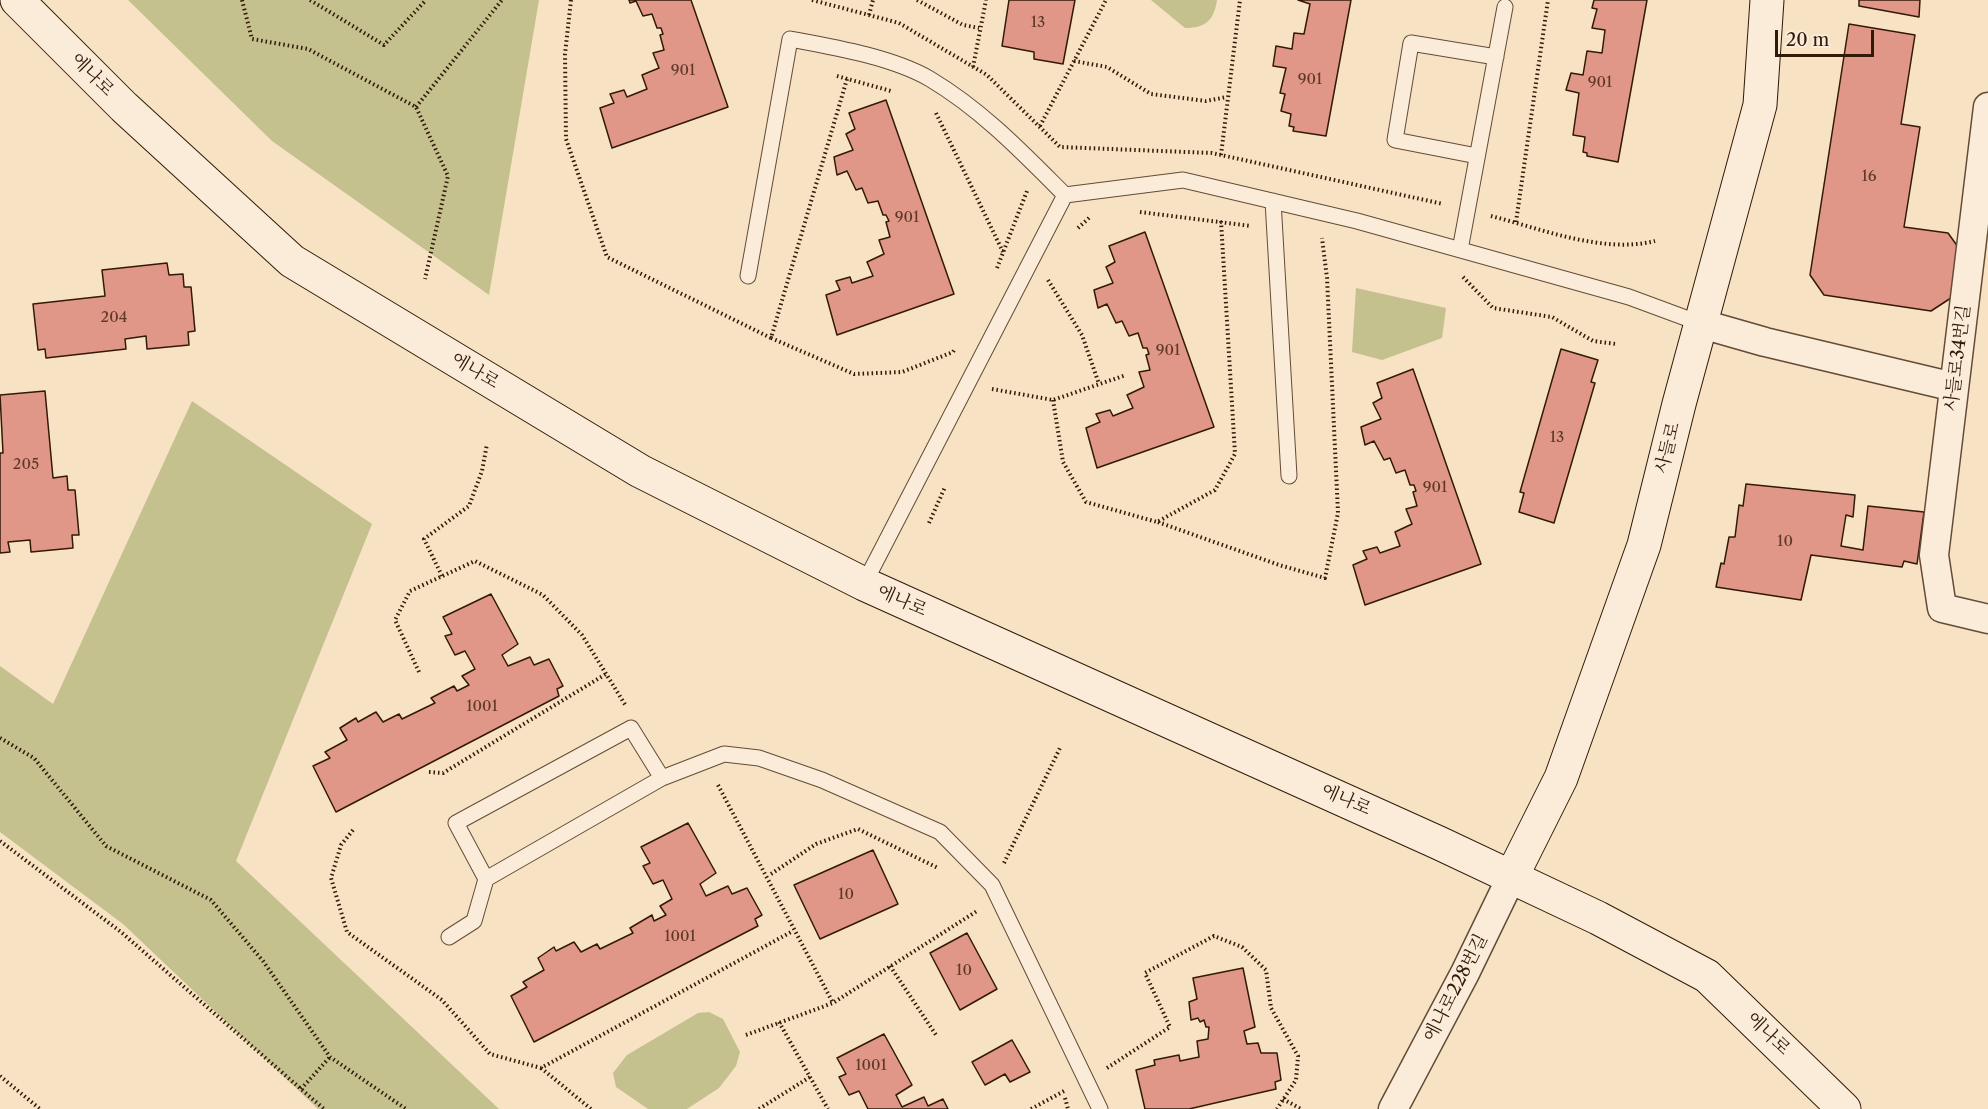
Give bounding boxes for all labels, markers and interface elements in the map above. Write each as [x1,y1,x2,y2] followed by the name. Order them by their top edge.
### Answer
[1031,14,1045,32] house number: 13
[1778,18,1877,56] scale bar
[1786,29,1829,51] text: 20 m
[66,49,118,101] street label: 에나로
[671,62,695,80] house number: 901
[1298,71,1322,89] house number: 901
[1588,74,1612,92] house number: 901
[1861,168,1877,186] house number: 16
[895,209,919,227] house number: 901
[1941,303,1975,413] street label: 사들로34번길
[101,309,127,327] house number: 204
[1156,342,1180,360] house number: 901
[447,348,503,394] street label: 에나로
[1651,420,1685,476] street label: 사들로
[1550,429,1564,447] house number: 13
[13,456,39,474] house number: 205
[1423,479,1447,497] house number: 901
[1777,533,1793,551] house number: 10
[874,581,930,621] street label: 에나로
[466,698,498,716] house number: 1001
[1318,780,1374,820] street label: 에나로
[838,886,854,904] house number: 10
[664,928,696,946] house number: 1001
[1420,930,1492,1046] street label: 에나로228번길
[956,962,972,980] house number: 10
[1742,1008,1794,1060] street label: 에나로
[855,1057,887,1075] house number: 1001

